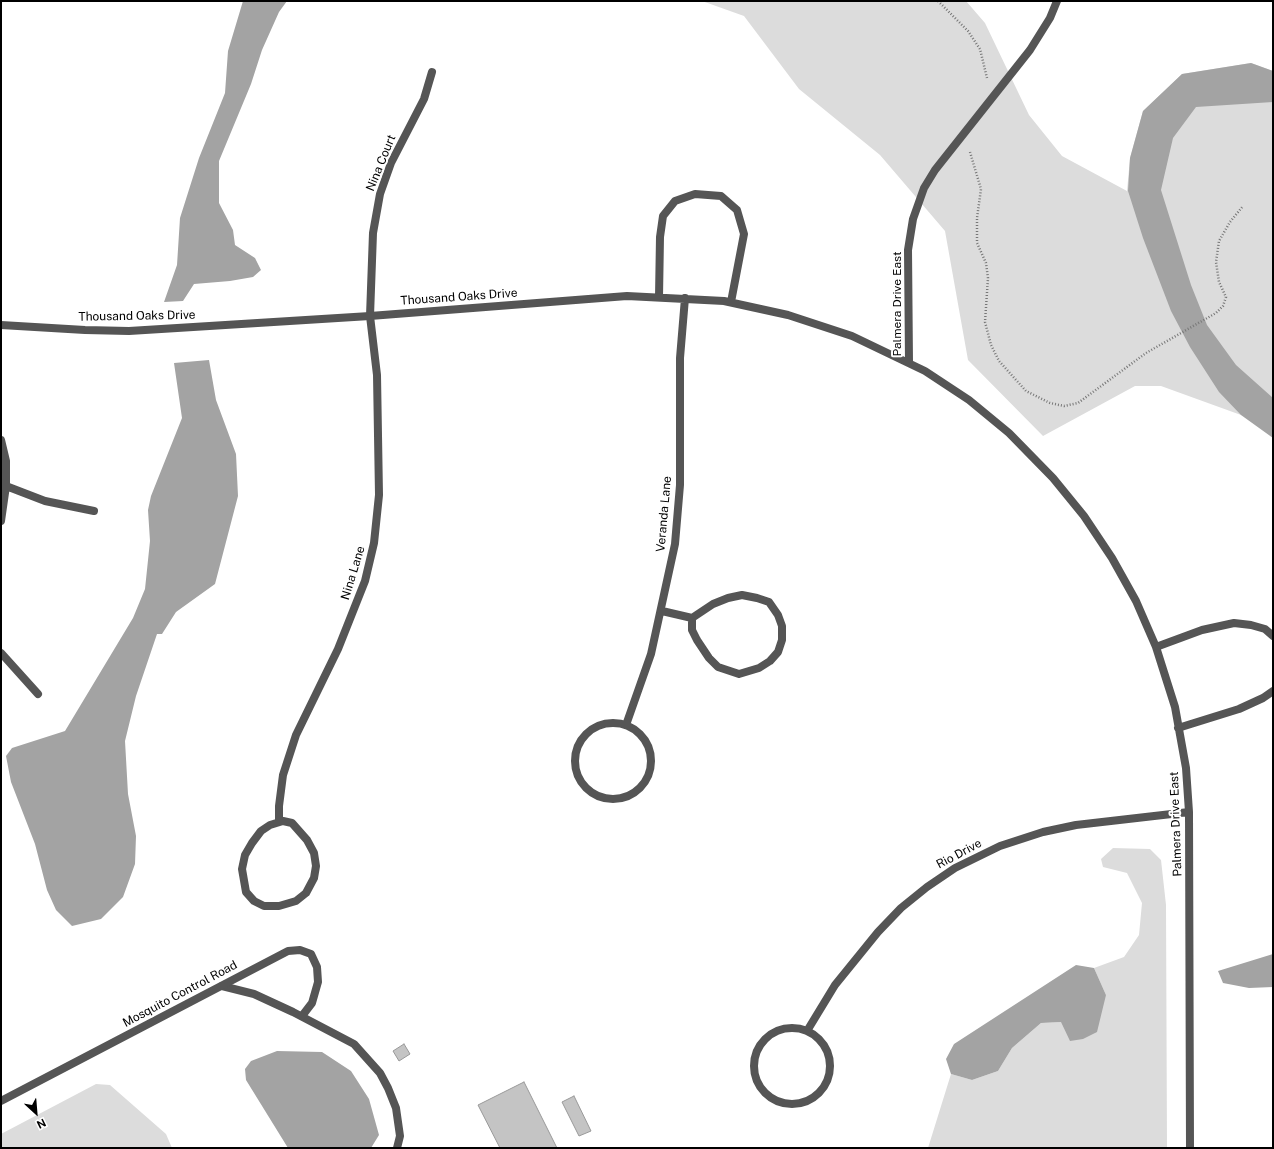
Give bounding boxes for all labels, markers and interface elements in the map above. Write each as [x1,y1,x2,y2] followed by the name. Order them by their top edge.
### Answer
[363,133,399,193] street label: Nina Court
[890,251,904,357] street label: Palmera Drive East
[400,286,518,308] street label: Thousand Oaks Drive
[78,308,196,324] street label: Thousand Oaks Drive
[654,475,674,553] street label: Veranda Lane
[338,544,368,602] street label: Nina Lane
[1167,771,1185,877] street label: Palmera Drive East
[934,836,984,872] street label: Rio Drive
[120,958,240,1030] street label: Mosquito Control Road
[16,1093,56,1133] north arrow
[35,1117,48,1131] text: N

